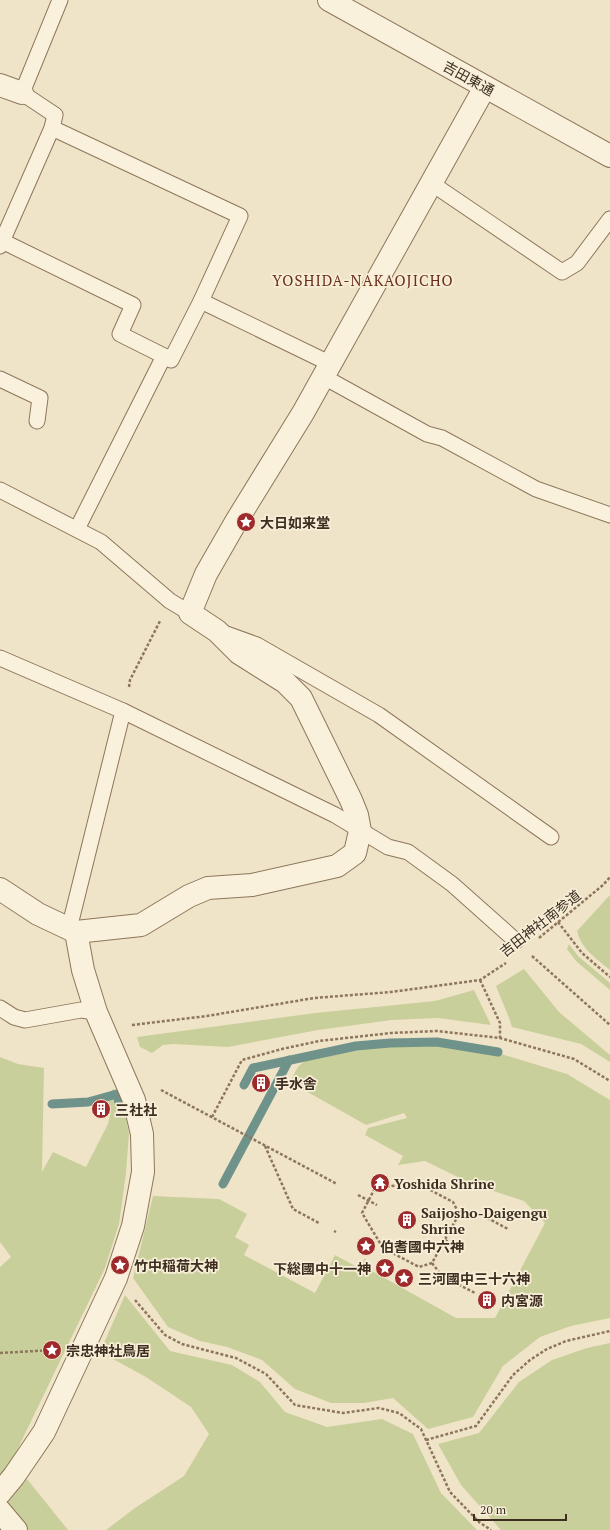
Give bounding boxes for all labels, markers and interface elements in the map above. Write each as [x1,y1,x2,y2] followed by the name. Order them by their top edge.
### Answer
[440,56,498,100] street label: 吉田東通
[272,270,454,290] district label: YOSHIDA-NAKAOJICHO
[235,511,257,533] place icon: 大日如来堂
[260,513,330,532] place label: 大日如来堂
[496,885,584,961] street label: 吉田神社南参道
[250,1072,272,1094] building icon: 手水舎
[275,1074,317,1093] place label: 手水舎
[90,1098,112,1120] building icon: 三社社
[115,1100,157,1119] place label: 三社社
[369,1172,391,1194] temple icon: Yoshida Shrine
[394,1174,495,1193] place label: Yoshida Shrine
[421,1203,548,1238] place label: Saijosho-Daigengu Shrine
[396,1209,418,1231] building icon: Saijosho-Daigengu Shrine
[355,1235,377,1257] place icon: 伯耆國中六神
[380,1237,464,1256] place label: 伯耆國中六神
[109,1254,131,1276] place icon: 竹中稲荷大神
[134,1256,218,1275] place label: 竹中稲荷大神
[374,1257,396,1279] place icon: 下総國中十一神
[273,1259,371,1278] place label: 下総國中十一神
[393,1267,415,1289] place icon: 三河國中三十六神
[418,1269,530,1288] place label: 三河國中三十六神
[476,1289,498,1311] building icon: 内宮源
[501,1291,543,1310] place label: 内宮源
[41,1339,63,1361] place icon: 宗忠神社鳥居
[66,1341,150,1360] place label: 宗忠神社鳥居
[474,1496,566,1522] scale bar
[480,1502,507,1517] text: 20 m

